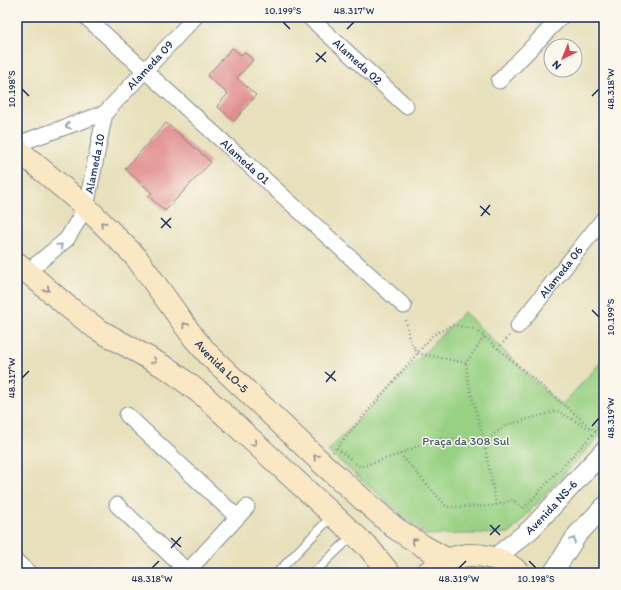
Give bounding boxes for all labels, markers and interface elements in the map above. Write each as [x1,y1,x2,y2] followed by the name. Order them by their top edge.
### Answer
[265,4,302,17] text: 10.199°S
[334,4,375,17] text: 48.317°W
[330,36,386,88] street label: Alameda 02
[124,38,176,92] street label: Alameda 09
[543,38,583,78] north arrow
[549,58,564,72] text: N
[604,68,617,110] text: 48.318°W
[5,70,18,108] text: 10.198°S
[64,121,71,129] one-way arrow
[82,132,108,195] street label: Alameda 10
[218,136,273,188] street label: Alameda 01
[100,221,108,229] one-way arrow
[55,243,62,250] one-way arrow
[536,243,586,301] street label: Alameda 06
[42,284,49,291] one-way arrow
[604,298,617,335] text: 10.199°S
[183,322,190,329] one-way arrow
[192,337,251,396] street label: Avenida LO-5
[150,356,157,363] one-way arrow
[5,357,18,398] text: 48.317°W
[604,397,617,438] text: 48.319°W
[422,434,510,448] park label: Praça da 308 Sul
[250,438,257,445] one-way arrow
[313,454,320,461] one-way arrow
[523,477,580,538] street label: Avenida NS-6
[569,537,576,544] one-way arrow
[411,538,418,546] one-way arrow
[131,572,173,585] text: 48.318°W
[439,572,480,585] text: 48.319°W
[517,572,555,585] text: 10.198°S

